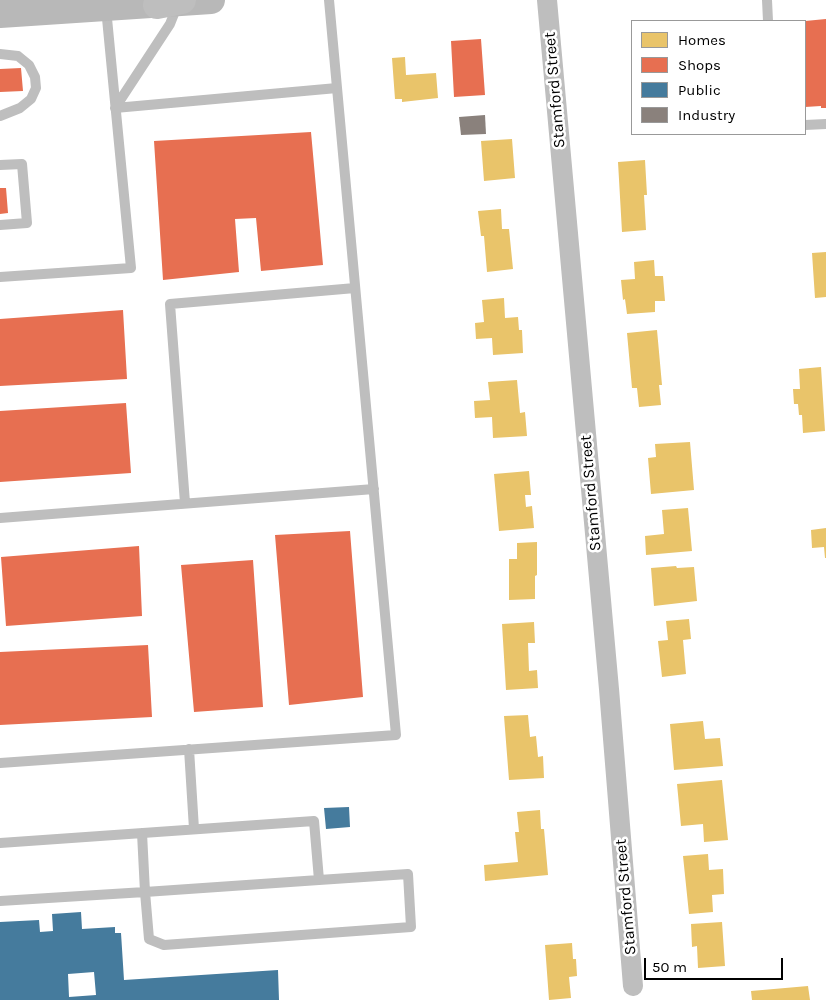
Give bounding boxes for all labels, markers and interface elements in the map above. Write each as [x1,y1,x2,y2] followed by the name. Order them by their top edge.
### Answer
[631,20,806,135] legend
[540,31,570,149] street label: Stamford Street
[678,31,726,49] text: Homes
[678,56,721,74] text: Shops
[678,81,721,99] text: Public
[678,106,735,124] text: Industry
[576,434,606,552] street label: Stamford Street
[611,838,641,956] street label: Stamford Street
[646,948,785,980] scale bar
[652,958,687,976] text: 50 m

